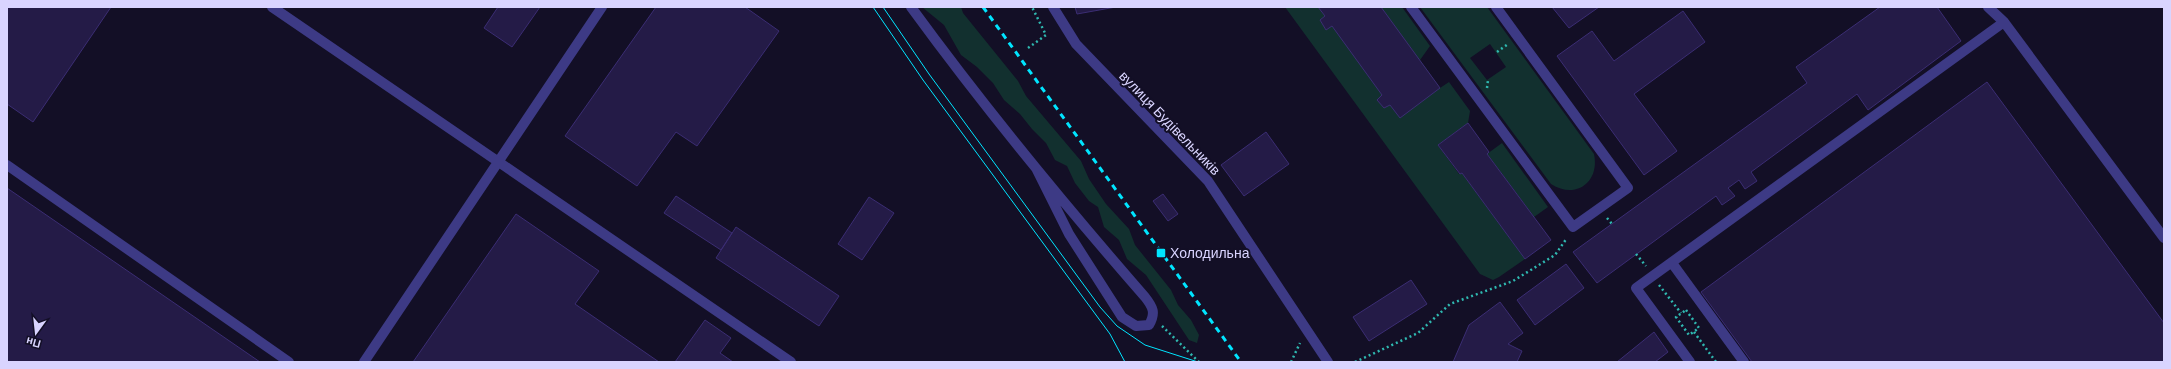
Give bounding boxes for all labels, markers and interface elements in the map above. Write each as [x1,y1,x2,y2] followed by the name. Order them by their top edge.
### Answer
[1116,68,1224,178] street label: вулиця Будівельників
[1170,245,1250,261] place label: Холодильна
[1155,247,1167,259] marker: Холодильна
[16,313,56,353] north arrow
[25,335,42,350] text: Пн

